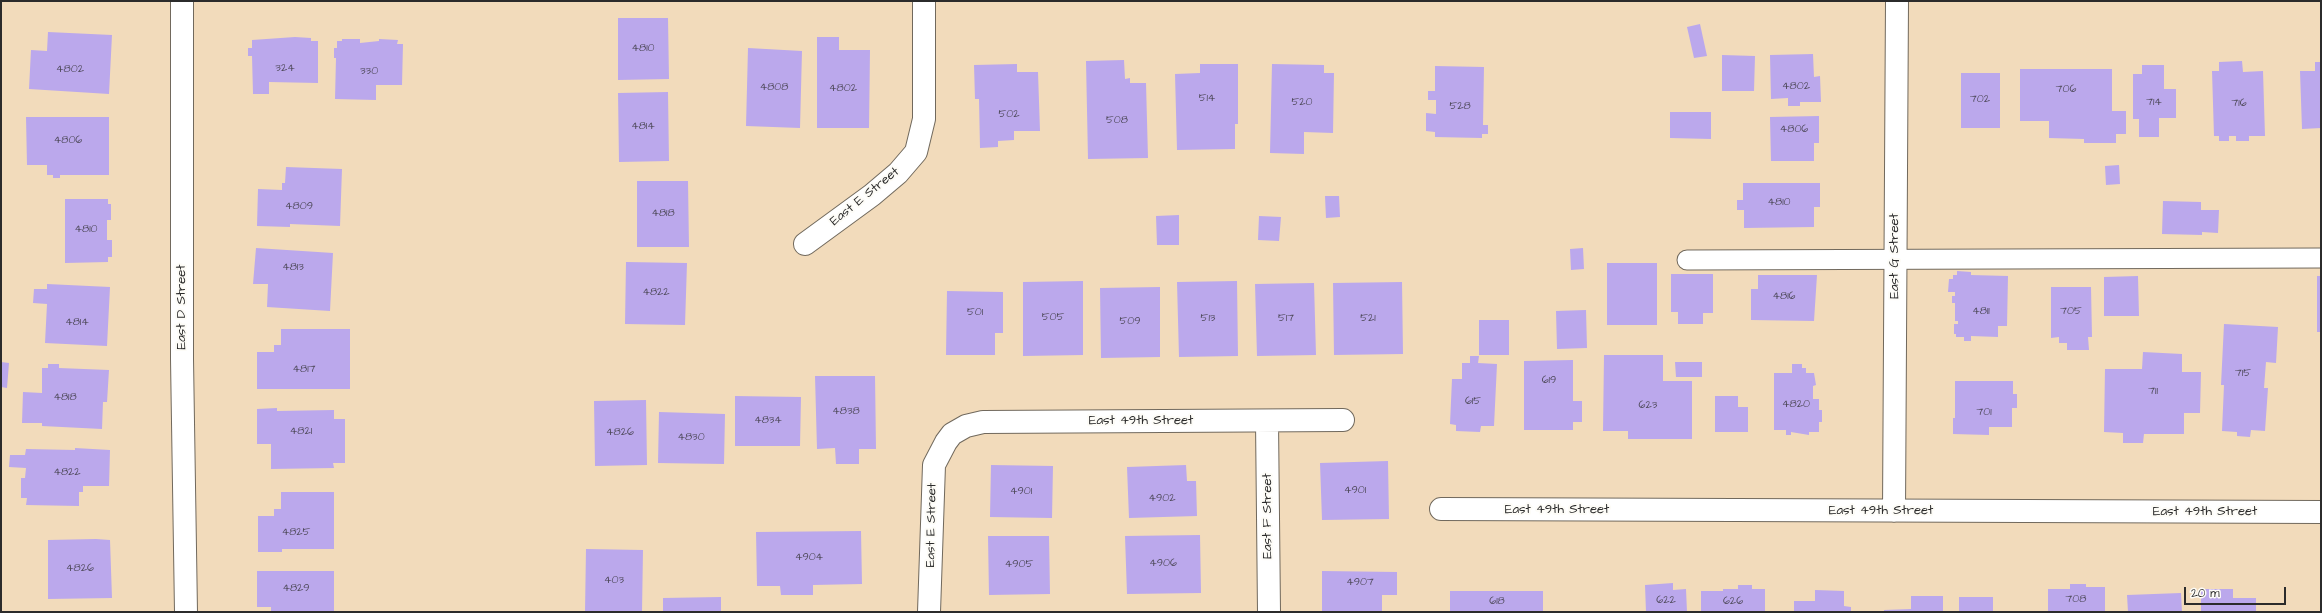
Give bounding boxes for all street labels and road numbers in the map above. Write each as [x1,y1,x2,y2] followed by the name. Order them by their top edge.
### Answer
[827,164,903,230] street label: East E Street
[1887,213,1903,299] street label: East G Street
[174,264,190,350] street label: East D Street
[1089,413,1193,429] street label: East 49th Street
[1260,473,1276,559] street label: East F Street
[923,483,941,567] street label: East E Street
[1505,502,1609,518] street label: East 49th Street
[1829,503,1933,519] street label: East 49th Street
[2153,504,2257,520] street label: East 49th Street

